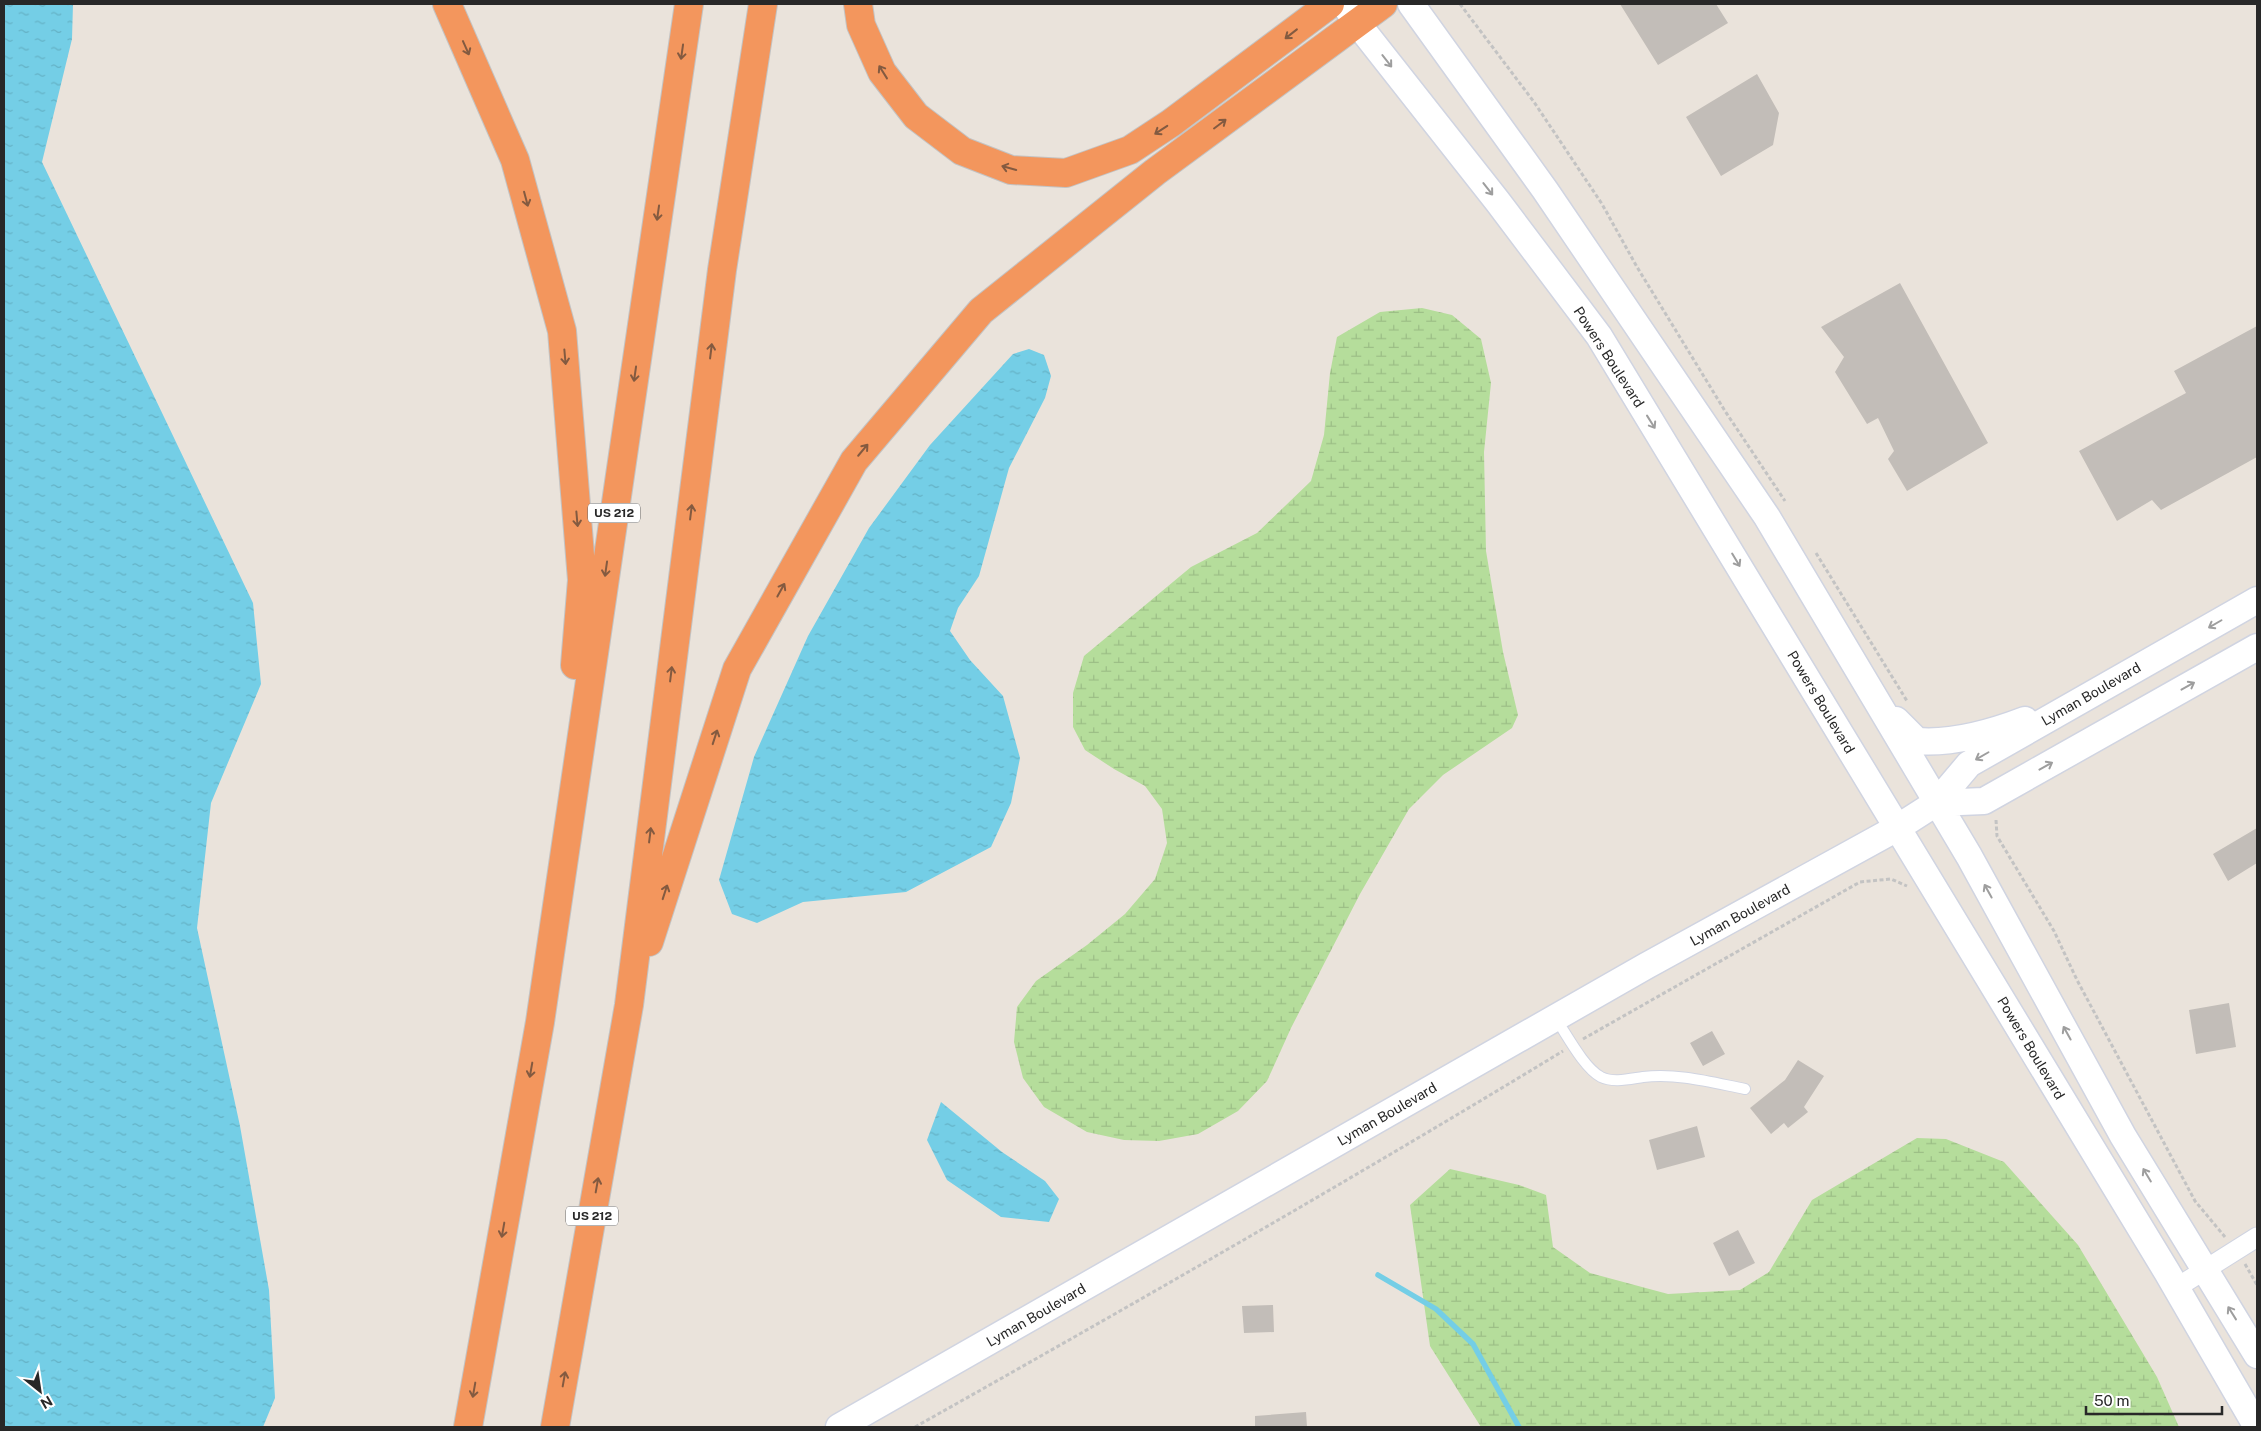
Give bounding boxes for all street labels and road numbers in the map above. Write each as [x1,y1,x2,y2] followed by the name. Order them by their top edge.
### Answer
[1570,304,1648,410] street label: Powers Boulevard
[588,503,640,522] road number: US 212
[1784,648,1858,756] street label: Powers Boulevard
[2039,659,2143,729] street label: Lyman Boulevard
[1687,881,1793,949] street label: Lyman Boulevard
[1994,994,2068,1102] street label: Powers Boulevard
[1335,1079,1439,1149] street label: Lyman Boulevard
[566,1206,618,1226] road number: US 212
[984,1280,1088,1350] street label: Lyman Boulevard

